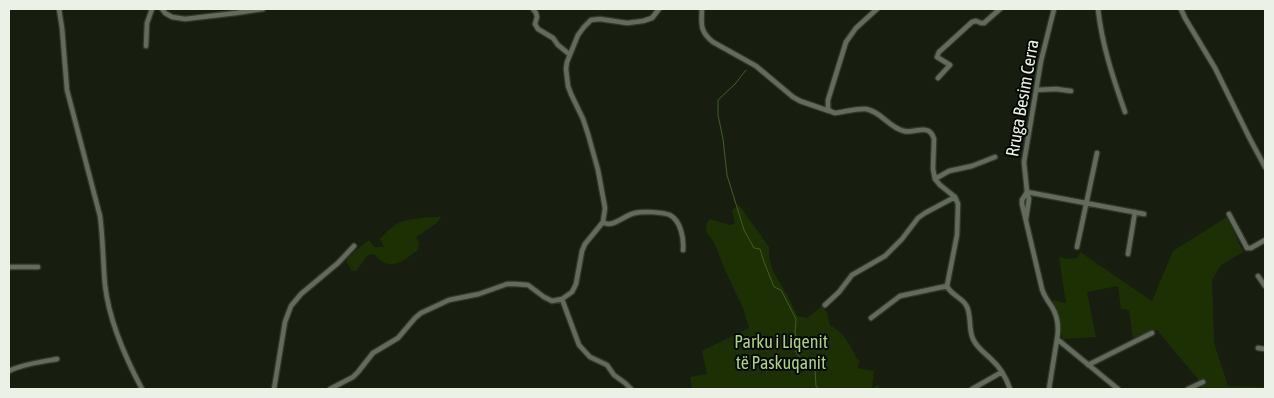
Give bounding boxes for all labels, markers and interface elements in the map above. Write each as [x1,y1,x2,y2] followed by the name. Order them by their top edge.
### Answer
[1001,38,1043,158] street label: Rruga Besim Cerra
[734,331,828,373] park label: Parku i Liqenit të Paskuqanit

